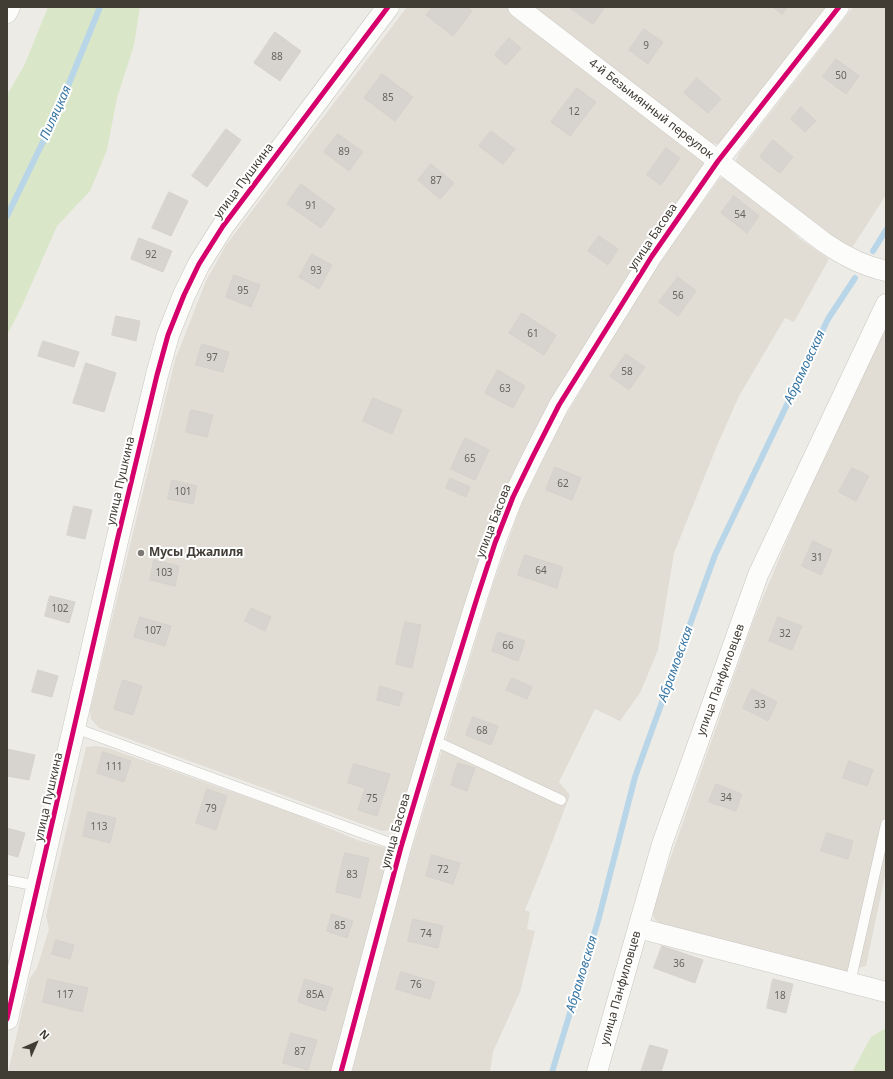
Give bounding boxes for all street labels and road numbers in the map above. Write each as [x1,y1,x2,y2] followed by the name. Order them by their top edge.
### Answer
[586,56,716,162] street label: 4-й Безымянный переулок
[211,140,277,222] street label: улица Пушкина
[625,201,681,273] street label: улица Басова
[104,435,138,527] street label: улица Пушкина
[473,482,515,560] street label: улица Басова
[694,622,748,738] street label: улица Панфиловцев
[32,751,66,843] street label: улица Пушкина
[378,792,414,870] street label: улица Басова
[598,929,644,1047] street label: улица Панфиловцев

